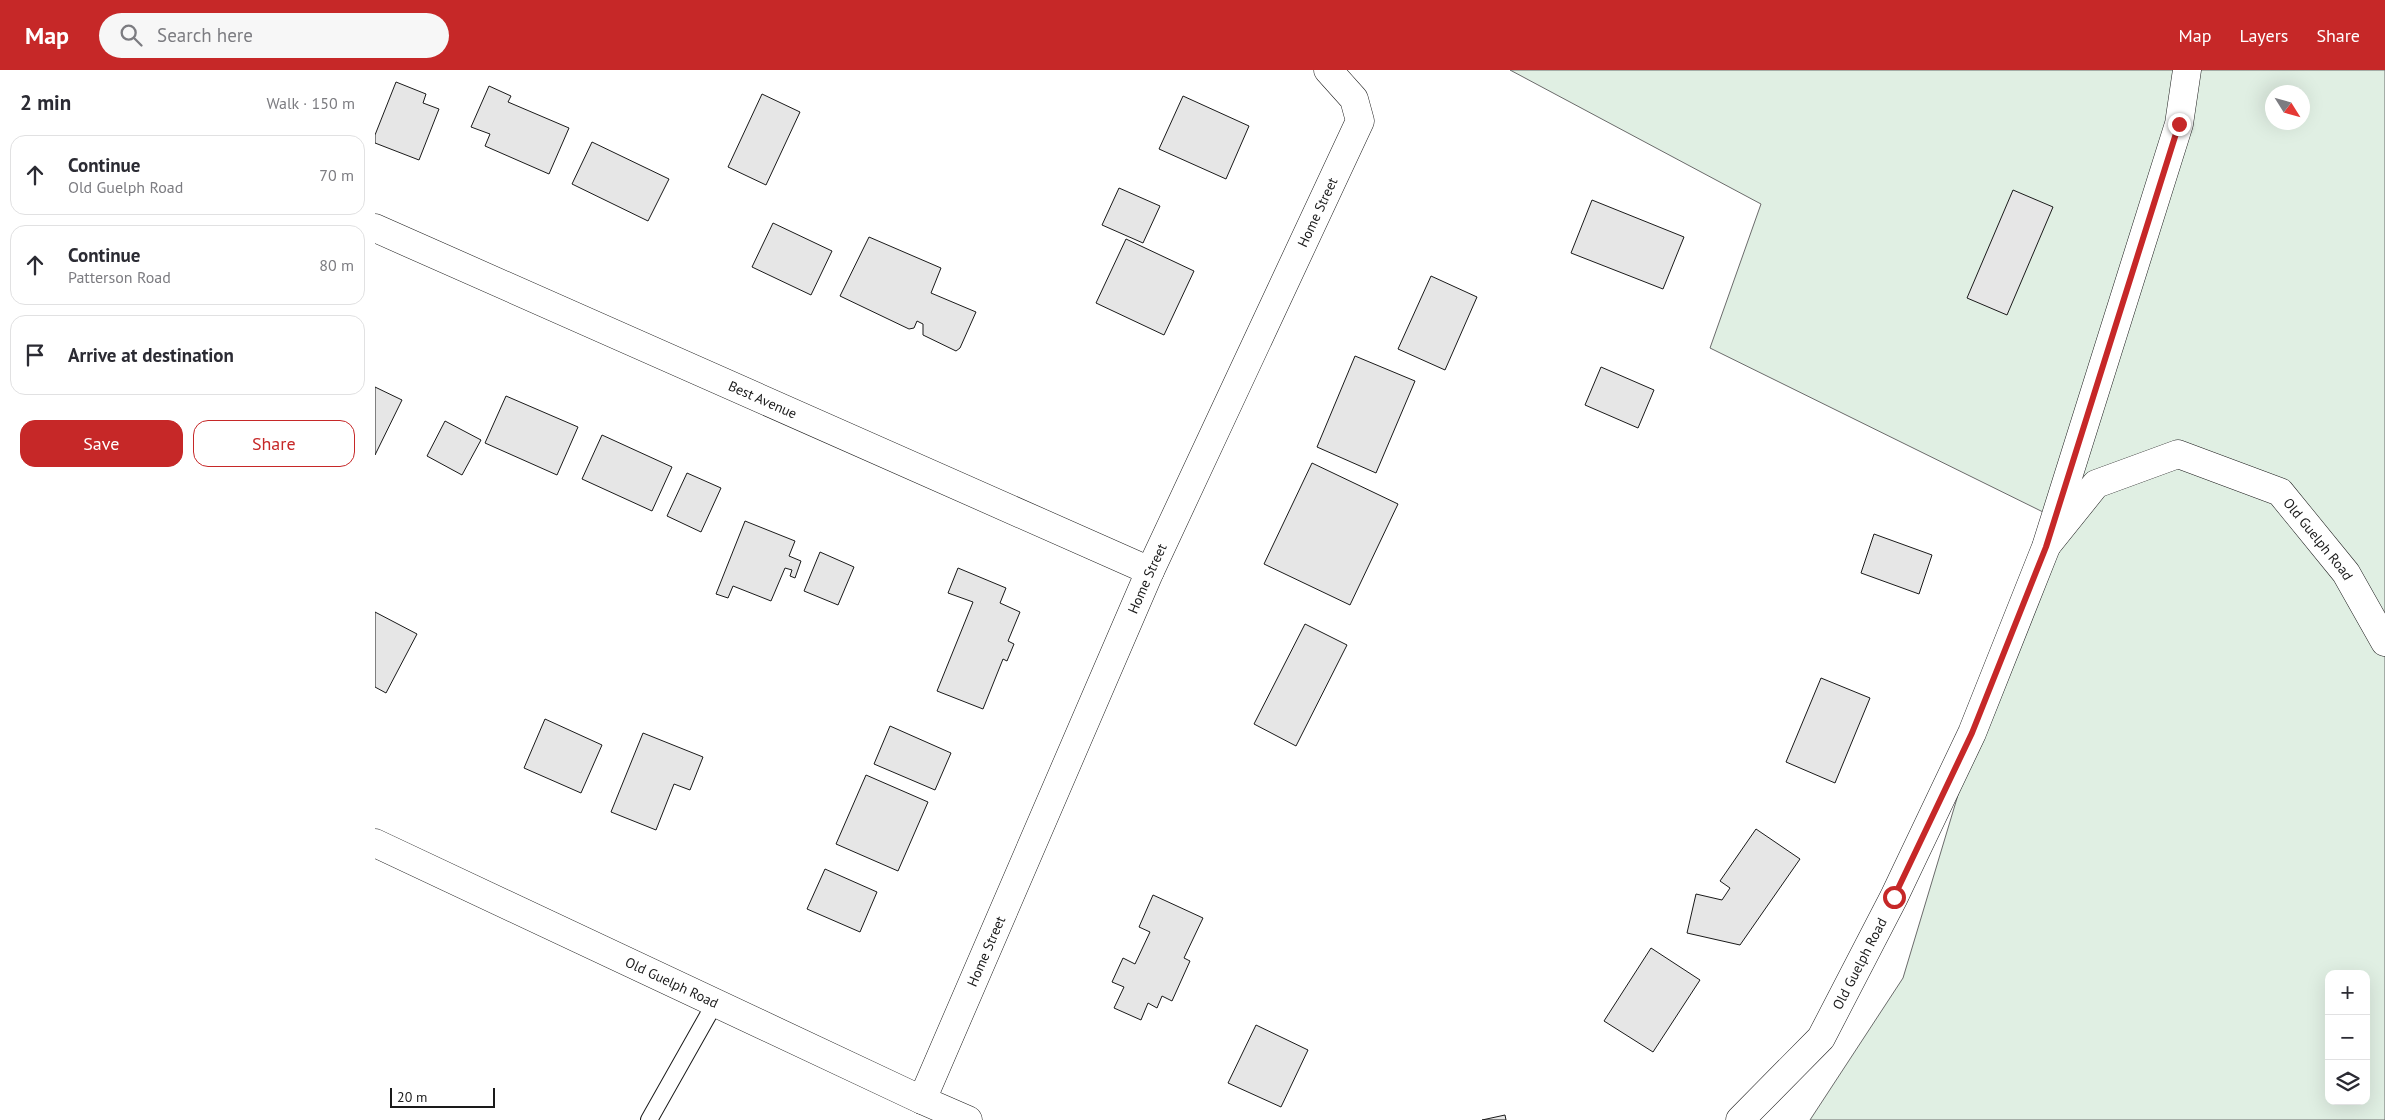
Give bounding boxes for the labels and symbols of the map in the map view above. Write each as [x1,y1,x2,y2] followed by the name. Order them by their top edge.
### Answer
[2265,85,2310,130] north arrow
[2168,113,2191,136] route end
[1293,174,1342,250] street label: Home Street
[726,377,800,423] street label: Best Avenue
[2279,494,2357,583] street label: Old Guelph Road
[1124,540,1171,616] street label: Home Street
[1883,886,1906,909] route start
[963,913,1009,989] street label: Home Street
[1828,915,1891,1013] street label: Old Guelph Road
[622,953,721,1012] street label: Old Guelph Road
[390,1085,495,1108] scale bar

